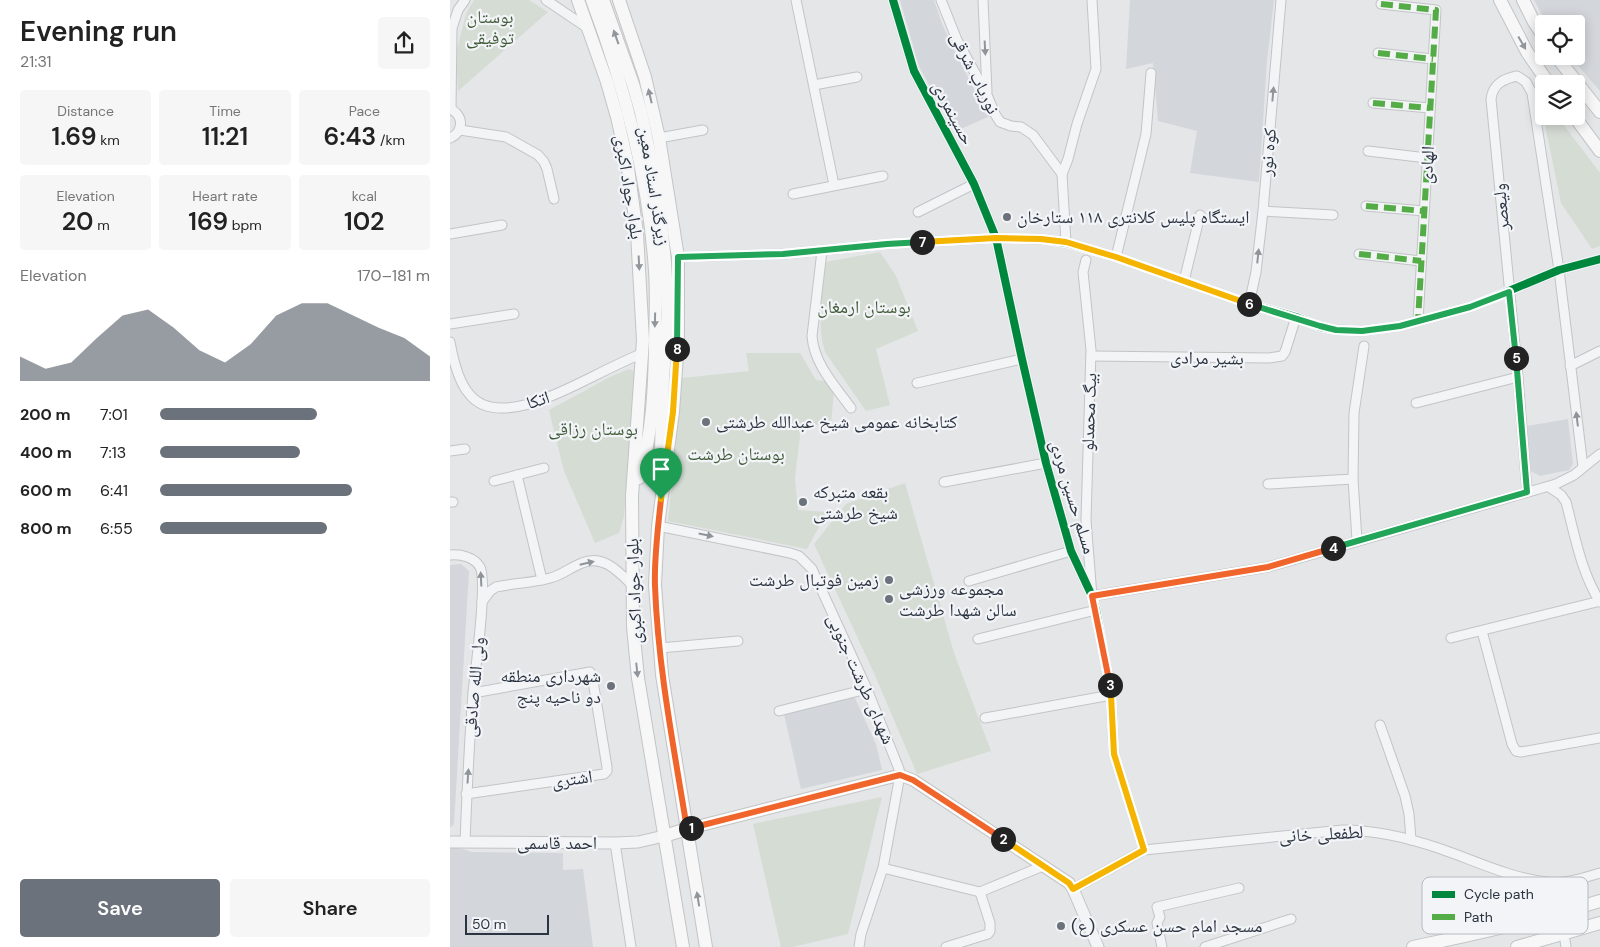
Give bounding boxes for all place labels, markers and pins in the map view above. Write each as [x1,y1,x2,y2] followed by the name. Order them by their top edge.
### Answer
[1017,205,1249,229] place label: ایستگاه پلیس کلانتری ۱۱۸ ستارخان
[1001,211,1013,223] marker: ایستگاه پلیس کلانتری ۱۱۸ ستارخان
[910,230,934,254] pin: 7
[1236,292,1262,316] pin: 6
[664,336,690,362] pin: 8
[1504,346,1528,370] pin: 5
[716,410,958,434] place label: کتابخانه عمومی شیخ عبدالله طرشتی
[700,416,712,428] marker: کتابخانه عمومی شیخ عبدالله طرشتی
[640,448,682,499] pin
[813,480,898,525] place label: بقعه متبرکه شیخ طرشتی
[797,496,809,508] marker: بقعه متبرکه شیخ طرشتی
[1320,536,1346,560] pin: 4
[749,568,879,592] place label: زمین فوتبال طرشت
[883,574,895,586] marker: زمین فوتبال طرشت
[899,577,1017,622] place label: مجموعه ورزشی سالن شهدا طرشت
[883,593,895,605] marker: مجموعه ورزشی سالن شهدا طرشت
[501,664,601,709] place label: شهرداری منطقه دو ناحیه پنج
[1098,672,1122,698] pin: 3
[605,680,617,692] marker: شهرداری منطقه دو ناحیه پنج
[678,816,704,840] pin: 1
[990,826,1016,852] pin: 2
[1071,914,1263,938] place label: مسجد امام حسن عسکری (ع)
[1055,920,1067,932] marker: مسجد امام حسن عسکری (ع)

